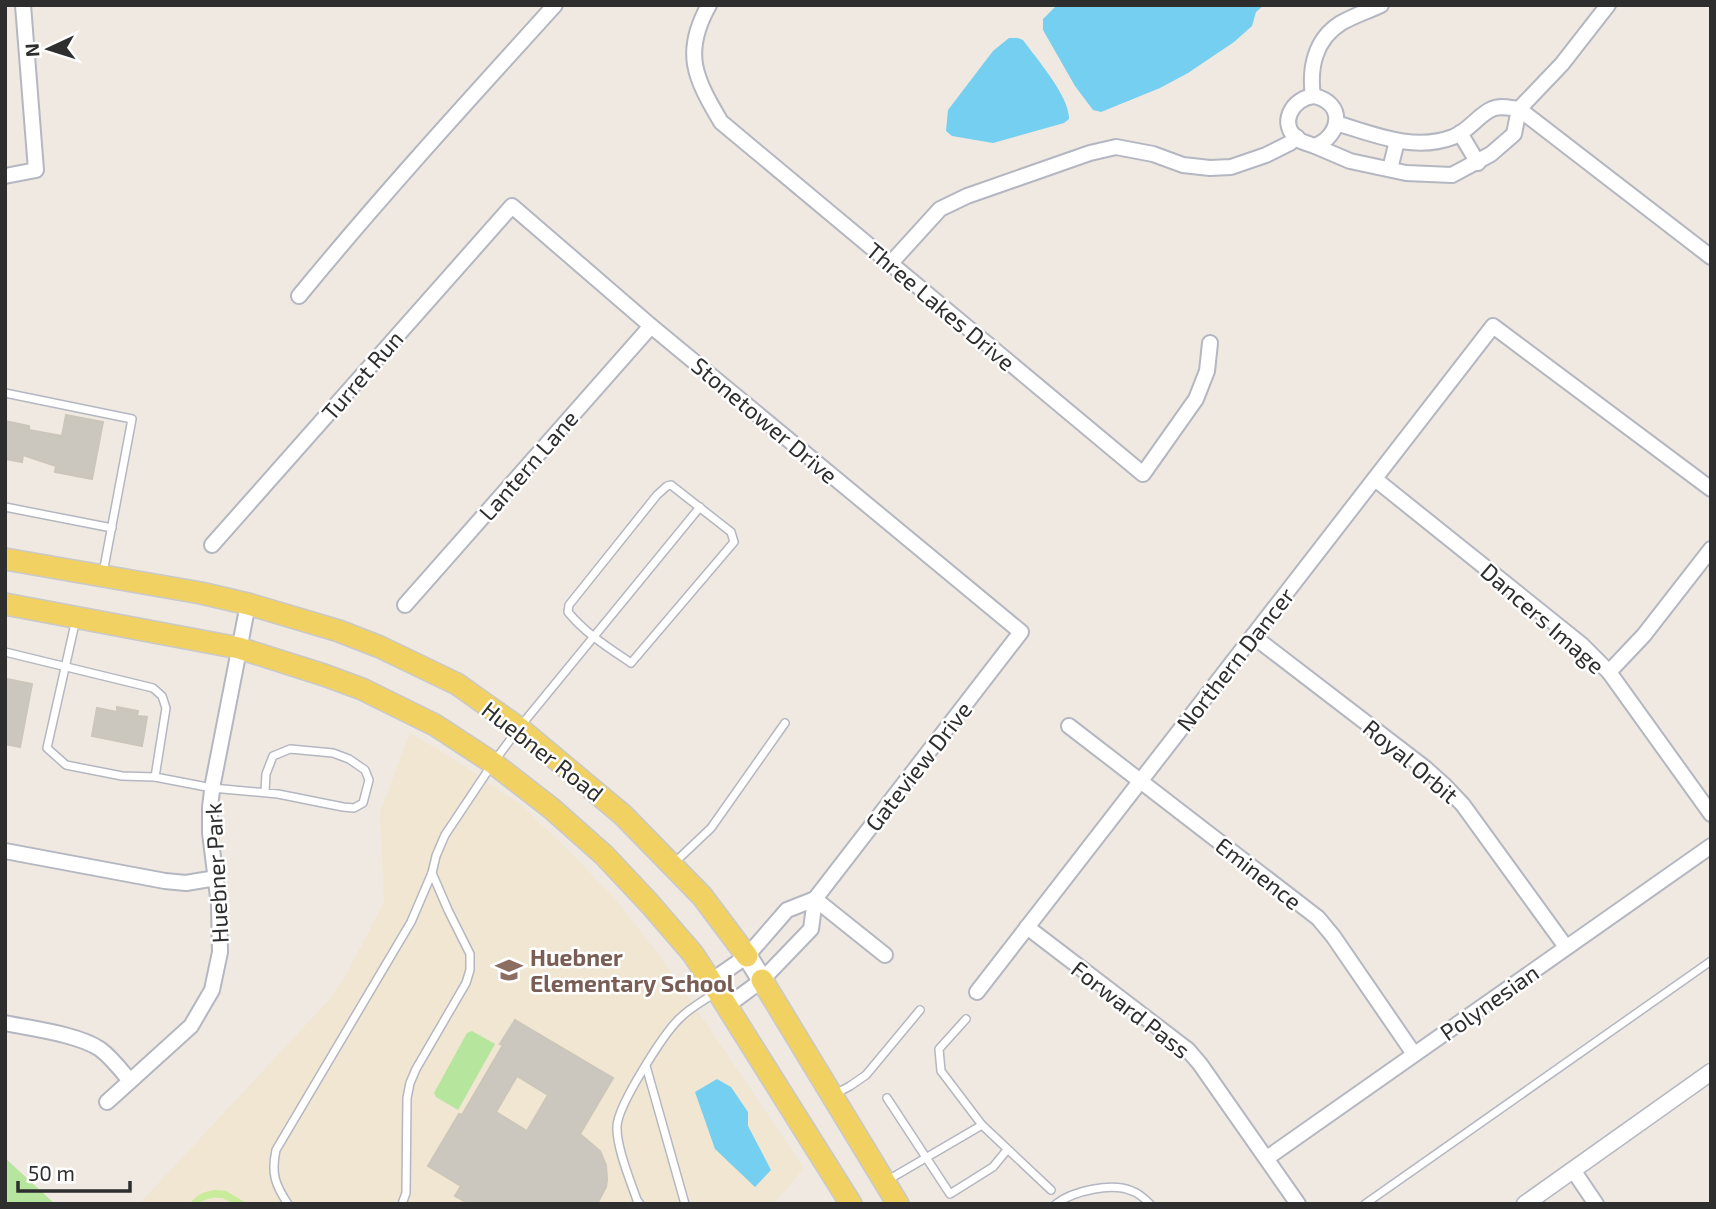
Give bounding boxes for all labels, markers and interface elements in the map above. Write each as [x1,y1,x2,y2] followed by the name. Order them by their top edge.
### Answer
[14,14,84,84] north arrow
[20,43,43,58] text: N
[861,236,1021,376] street label: Three Lakes Drive
[316,324,408,426] street label: Turret Run
[686,351,844,489] street label: Stonetower Drive
[473,404,583,526] street label: Lantern Lane
[1475,557,1611,679] street label: Dancers Image
[1170,582,1300,736] street label: Northern Dancer
[477,695,609,807] street label: Huebner Road
[859,696,977,836] street label: Gateview Drive
[1358,713,1464,809] street label: Royal Orbit
[198,802,234,944] street label: Huebner Park
[1210,831,1308,915] street label: Eminence
[530,943,735,997] place label: Huebner Elementary School
[1066,954,1196,1064] street label: Forward Pass
[494,955,524,985] school or university icon: Huebner Elementary School
[1434,958,1544,1046] street label: Polynesian
[18,1150,130,1194] scale bar
[28,1160,75,1185] text: 50 m

